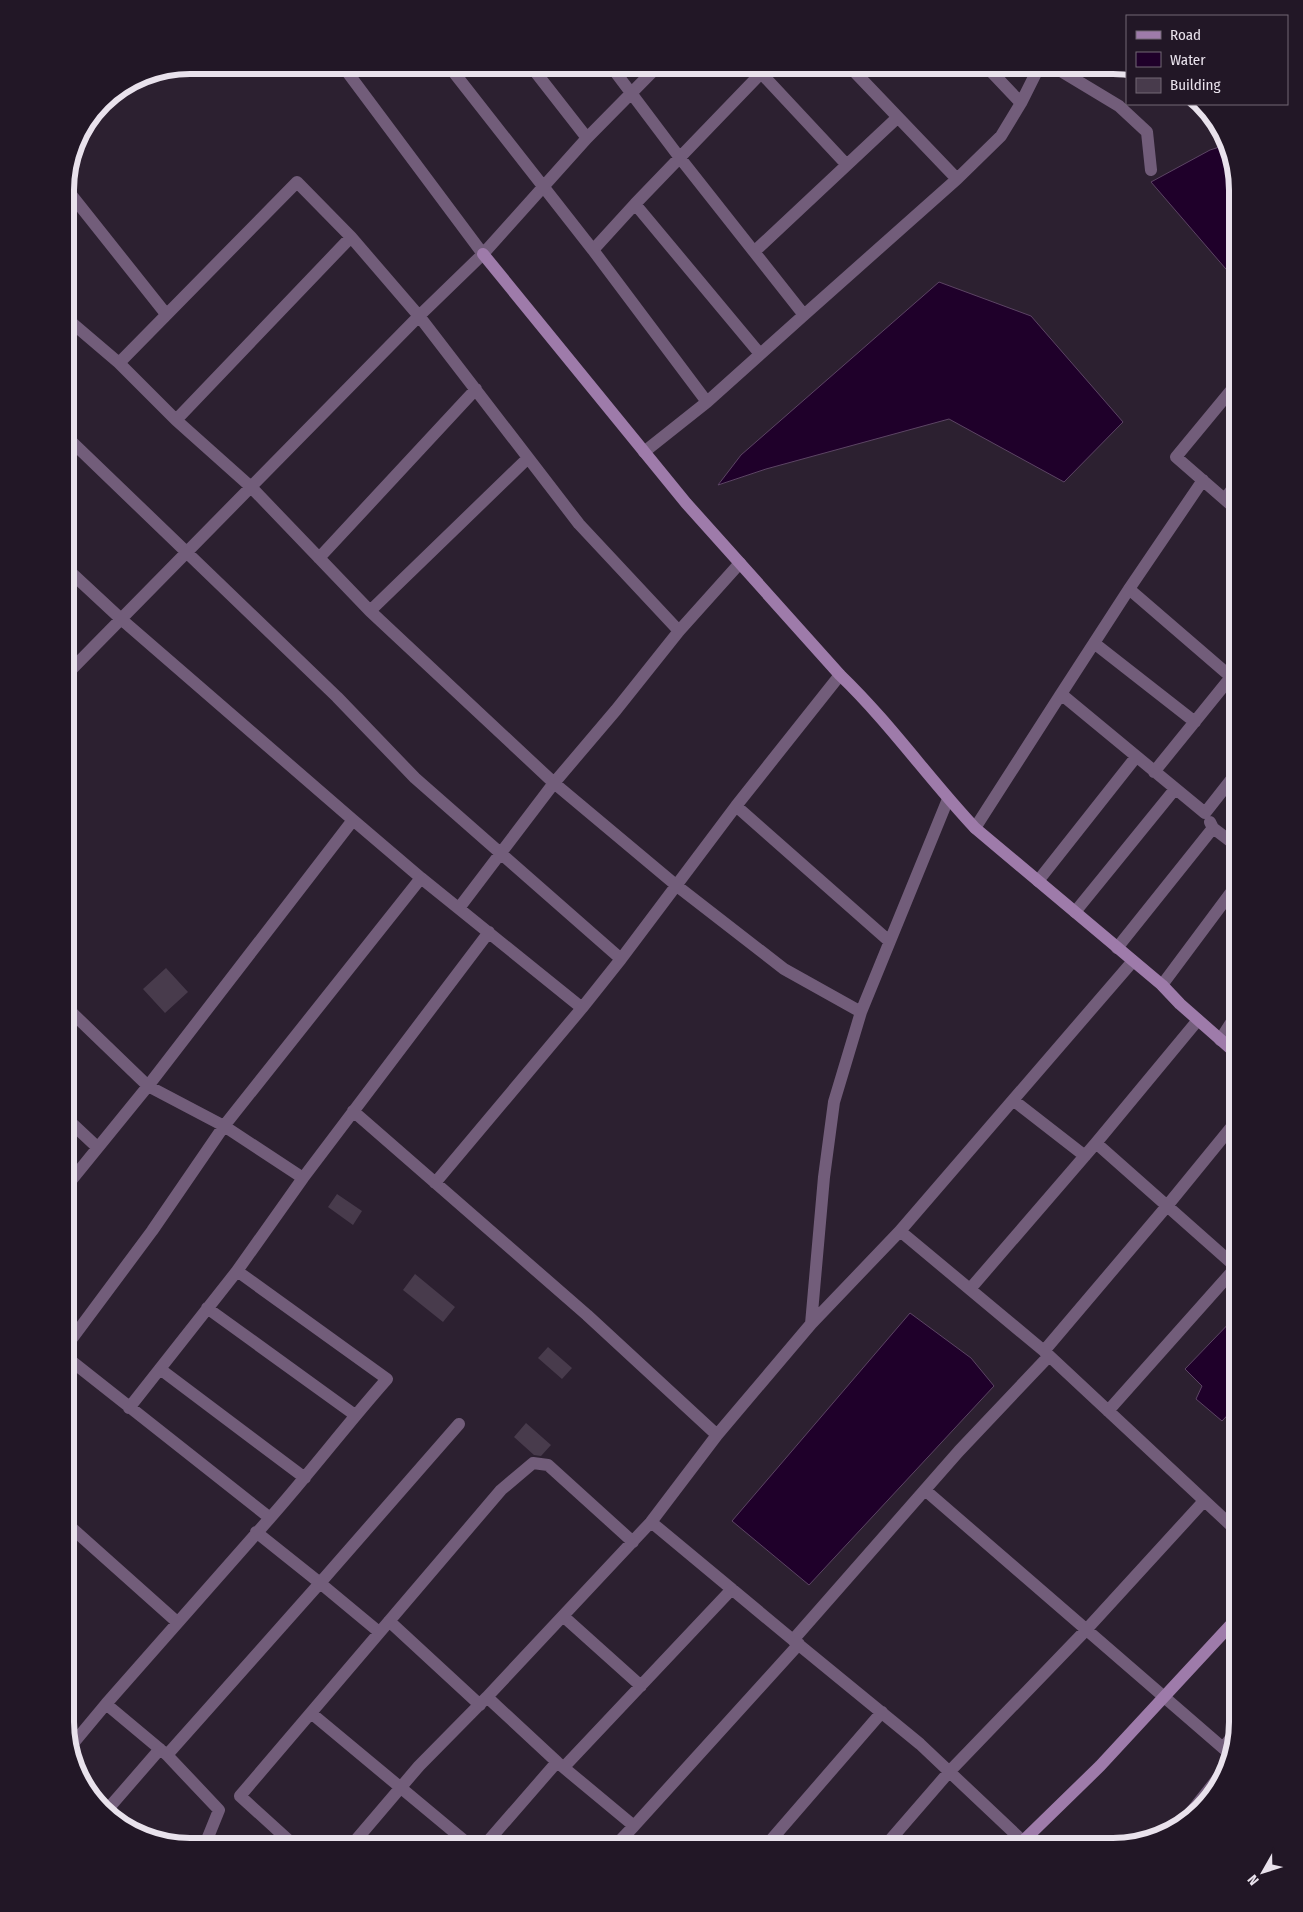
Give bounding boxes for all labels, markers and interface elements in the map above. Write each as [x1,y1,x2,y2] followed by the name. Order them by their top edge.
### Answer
[1126,15,1288,105] legend
[1170,26,1201,44] text: Road
[1170,51,1206,69] text: Water
[1170,76,1221,94] text: Building
[1238,1847,1288,1897] north arrow
[1244,1871,1263,1888] text: N

